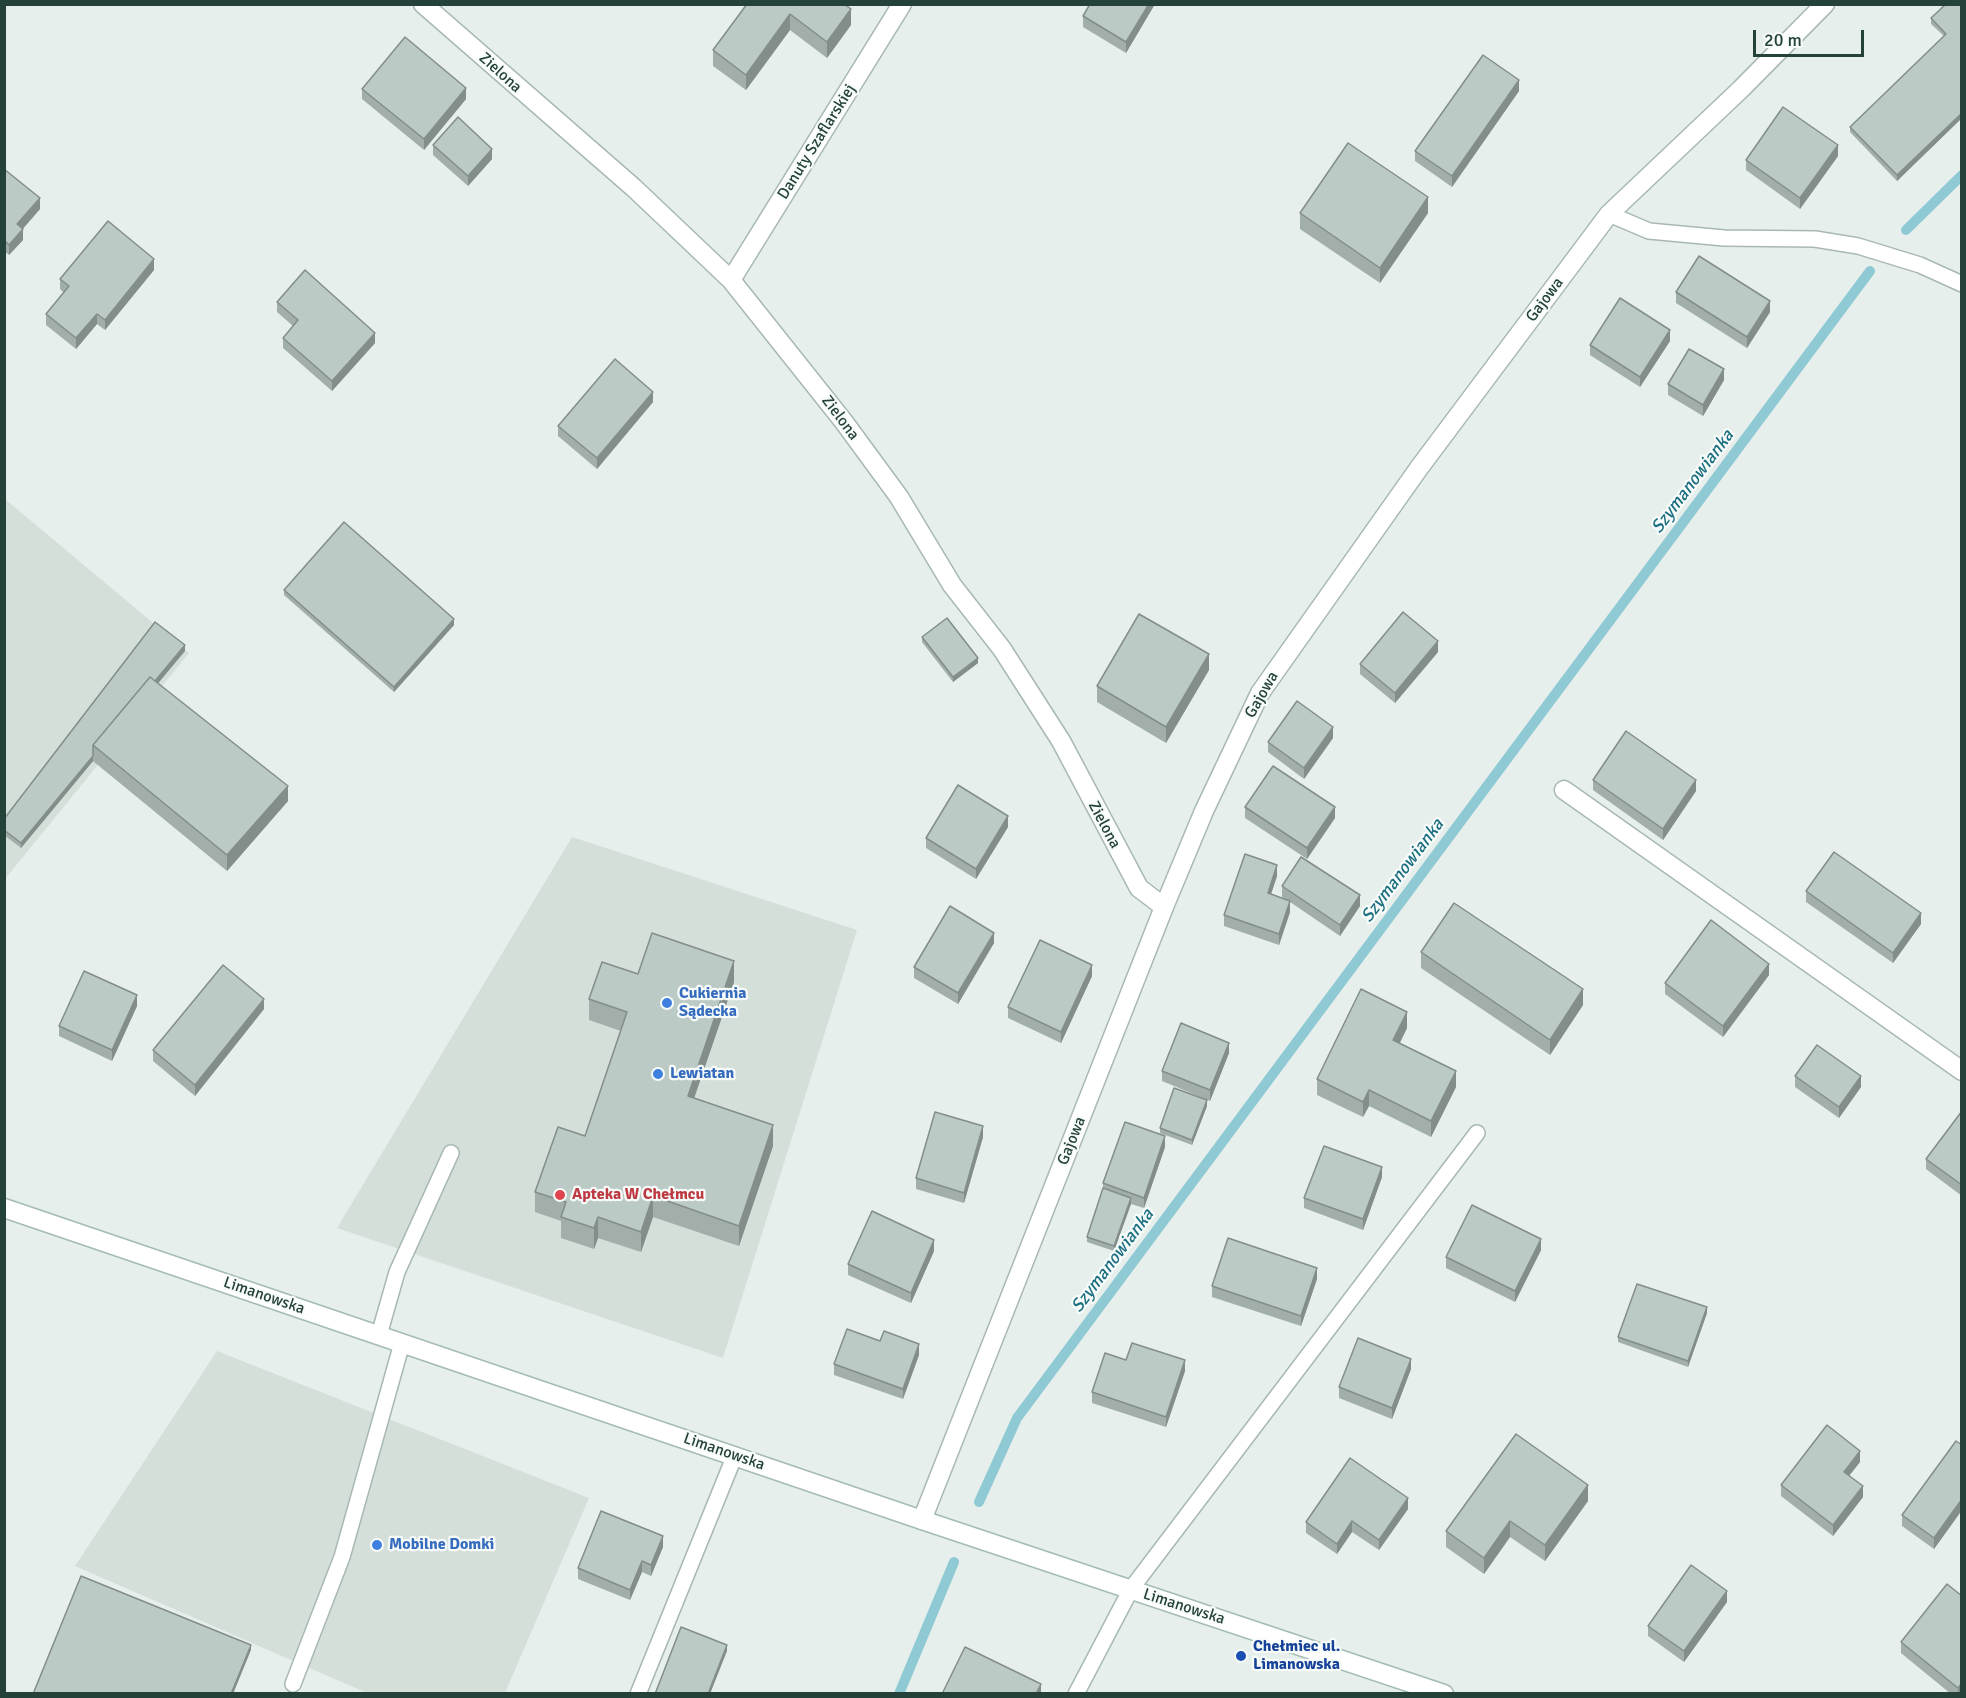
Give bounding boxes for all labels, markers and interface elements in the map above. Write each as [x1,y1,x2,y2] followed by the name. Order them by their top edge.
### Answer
[1756,18,1867,56] scale bar
[1764,29,1802,51] text: 20 m
[475,49,525,97] street label: Zielona
[774,81,860,203] street label: Danuty Szaflarskiej
[1522,274,1568,326] street label: Gajowa
[817,392,863,444] street label: Zielona
[1647,426,1739,538] water label: Szymanowianka
[1241,668,1283,722] street label: Gajowa
[1084,798,1124,852] street label: Zielona
[1357,815,1449,927] water label: Szymanowianka
[679,984,747,1022] place label: Cukiernia Sądecka
[660,996,674,1010] marker: Cukiernia Sądecka
[670,1064,734,1084] place label: Lewiatan
[651,1067,665,1081] marker: Lewiatan
[1054,1114,1090,1168] street label: Gajowa
[572,1185,704,1205] place label: Apteka W Chełmcu
[553,1188,567,1202] marker: Apteka W Chełmcu
[1067,1205,1159,1317] water label: Szymanowianka
[221,1273,307,1319] street label: Limanowska
[681,1429,767,1475] street label: Limanowska
[389,1535,494,1555] place label: Mobilne Domki
[370,1538,384,1552] marker: Mobilne Domki
[1141,1585,1227,1629] street label: Limanowska
[1253,1637,1340,1675] place label: Chełmiec ul. Limanowska
[1234,1649,1248,1663] marker: Chełmiec ul. Limanowska

